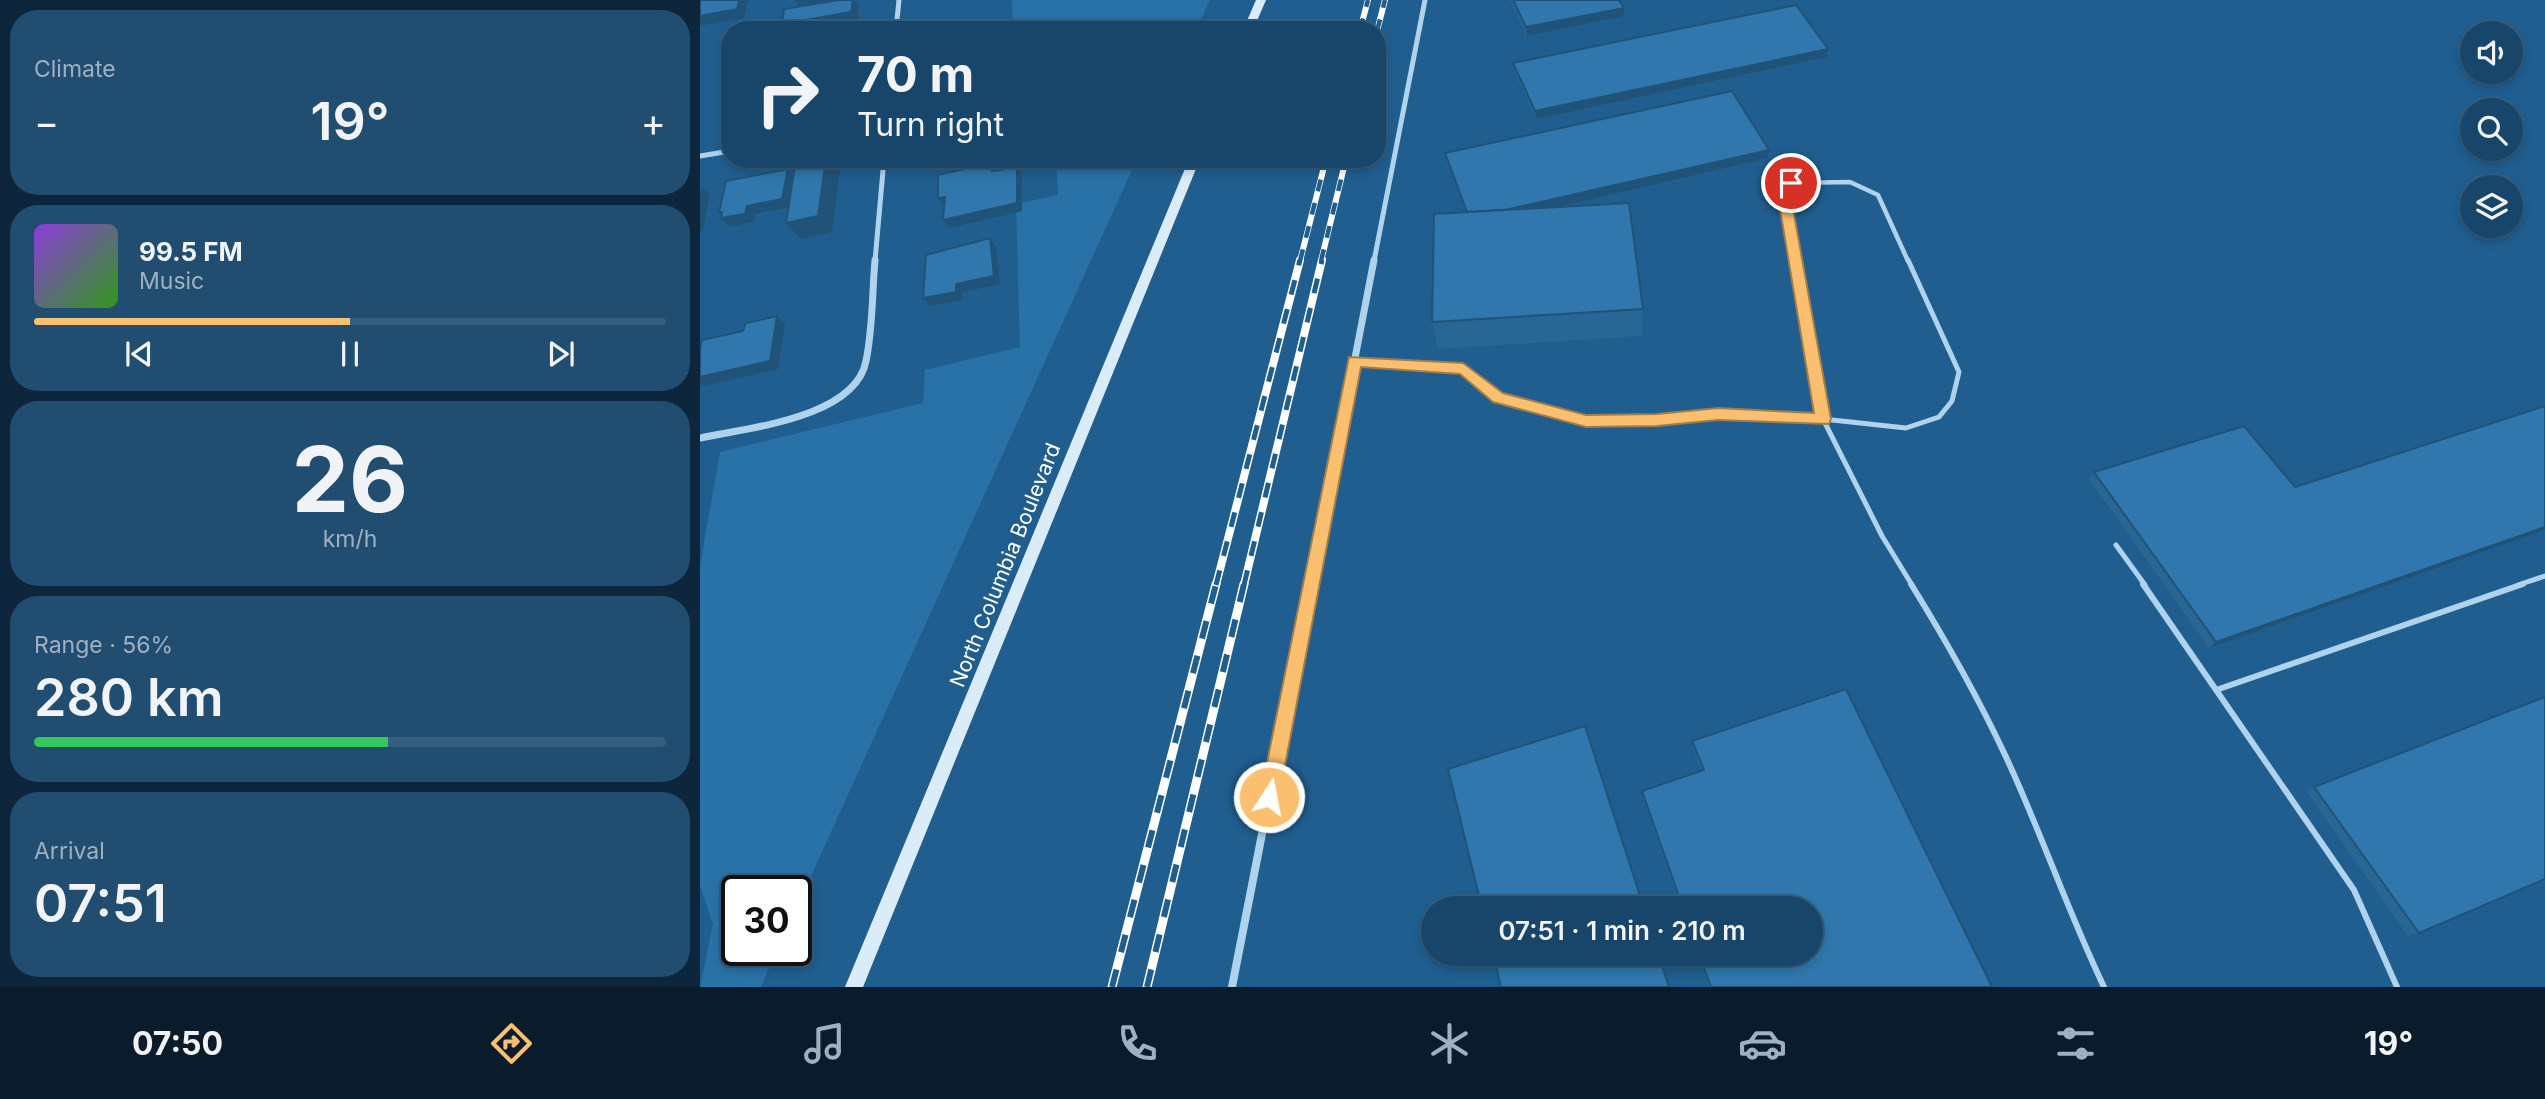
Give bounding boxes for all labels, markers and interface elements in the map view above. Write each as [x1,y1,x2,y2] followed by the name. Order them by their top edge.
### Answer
[2460,21,2523,238] map controls
[2460,21,2523,84] button: sound
[857,45,974,104] text: 70 m
[742,49,833,140] icon: right
[34,55,116,83] text: Climate
[310,90,390,153] text: 19°
[2460,98,2523,161] button: search
[34,99,59,145] text: −
[641,99,666,145] text: +
[857,105,1004,144] text: Turn right
[1761,153,1821,213] pin
[1772,164,1810,202] icon: arrive
[2460,175,2523,238] button: layers
[139,236,243,267] text: 99.5 FM
[139,267,204,295] text: Music
[120,335,158,373] icon: previous
[331,335,369,373] icon: pause
[542,335,580,373] icon: next
[292,424,408,534] text: 26
[945,439,1065,691] street label: North Columbia Boulevard
[323,525,377,553] text: km/h
[34,631,173,659] text: Range · 56%
[34,666,224,729] text: 280 km
[1232,760,1306,834] position arrow
[34,837,105,865] text: Arrival
[34,872,167,935] text: 07:51
[721,875,812,966] speed limit sign: 30
[1498,915,1746,946] text: 07:51 · 1 min · 210 m
[487,1019,536,1068] icon: directions
[800,1019,849,1068] icon: music
[1113,1019,1162,1068] icon: phone
[1425,1019,1474,1068] icon: climate
[1738,1019,1787,1068] icon: car
[2051,1019,2100,1068] icon: filters
[132,1024,223,1063] text: 07:50
[2364,1024,2413,1063] text: 19°

